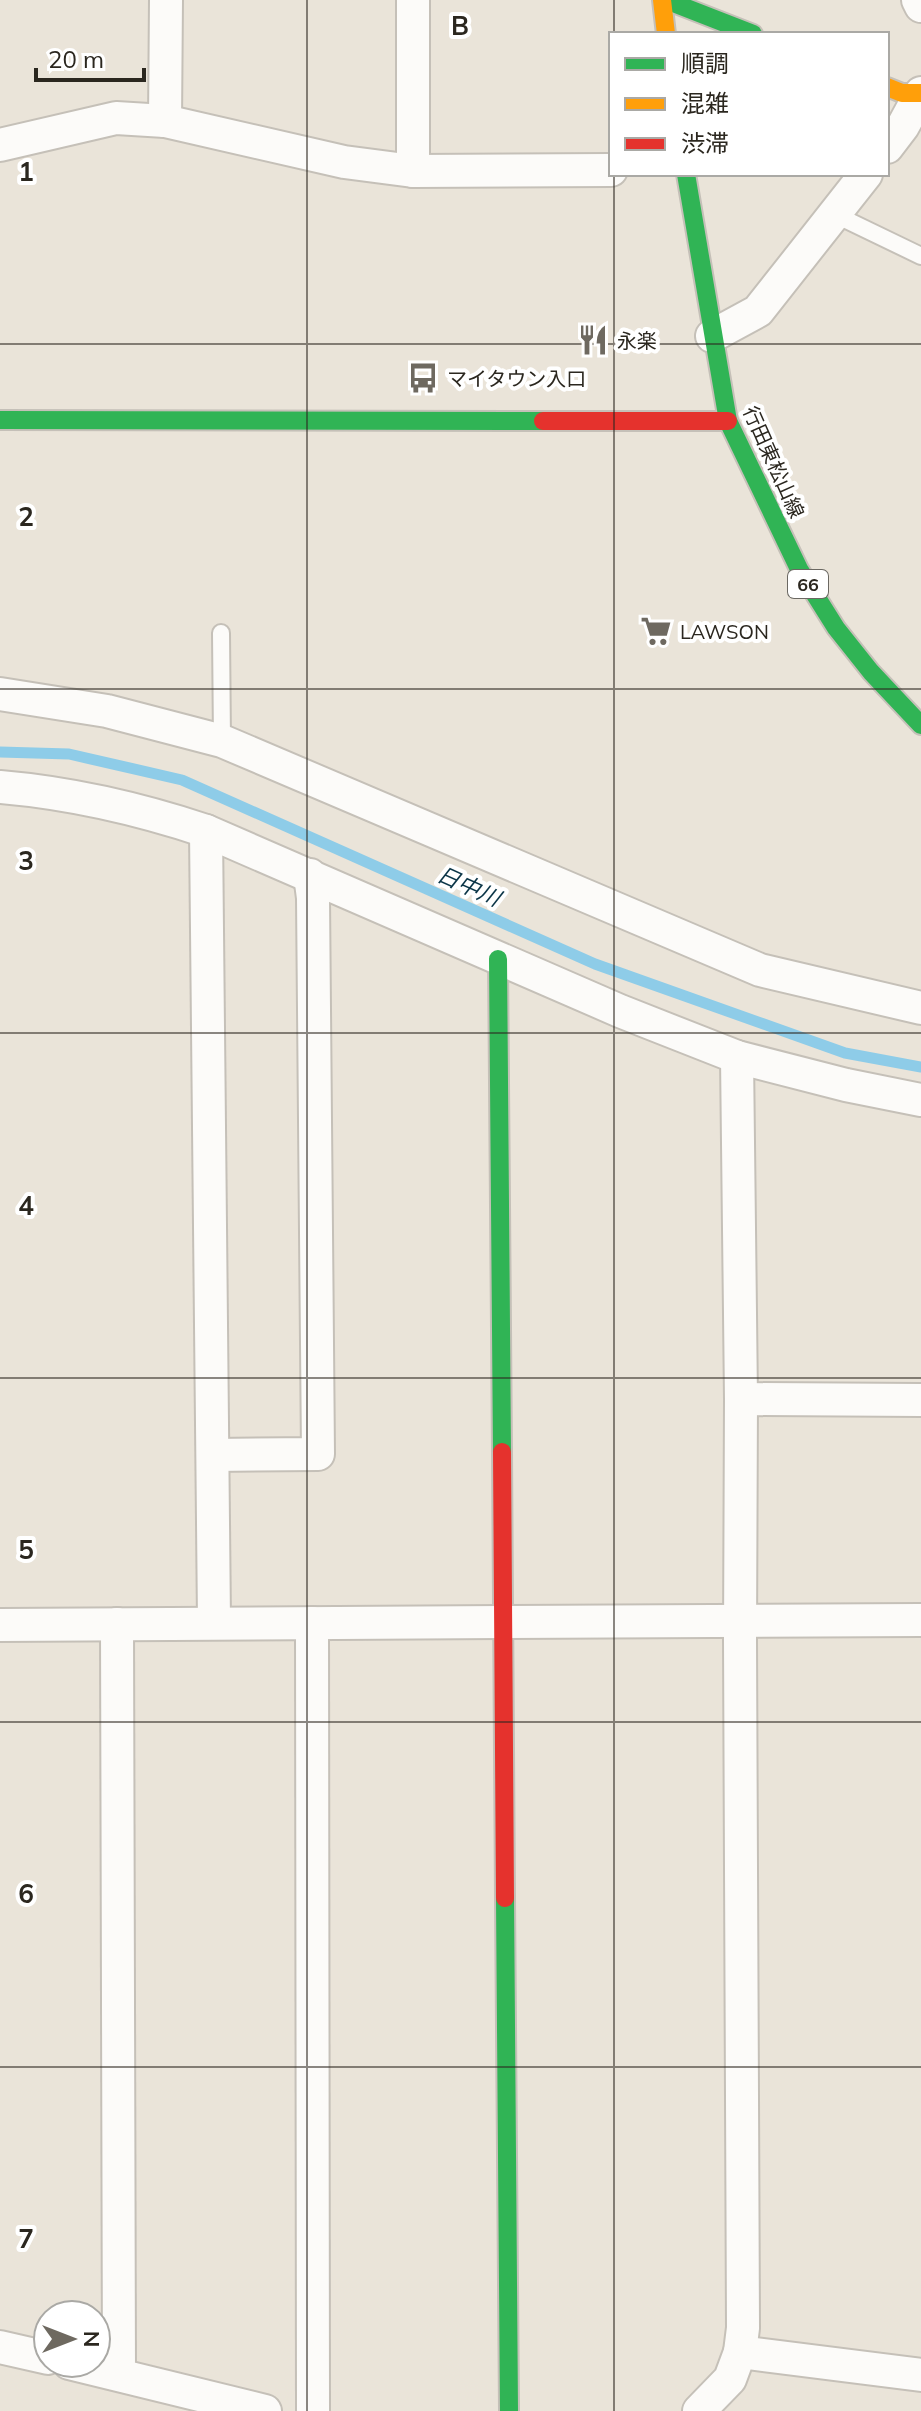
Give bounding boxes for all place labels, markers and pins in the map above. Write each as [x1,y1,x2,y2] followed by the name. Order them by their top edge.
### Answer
[576,323,610,357] restaurant icon: 永楽
[617,328,657,353] place label: 永楽
[406,361,440,395] bus stop icon: マイタウン入口
[447,366,586,391] place label: マイタウン入口
[639,614,673,648] supermarket icon: LAWSON
[680,619,769,644] place label: LAWSON

